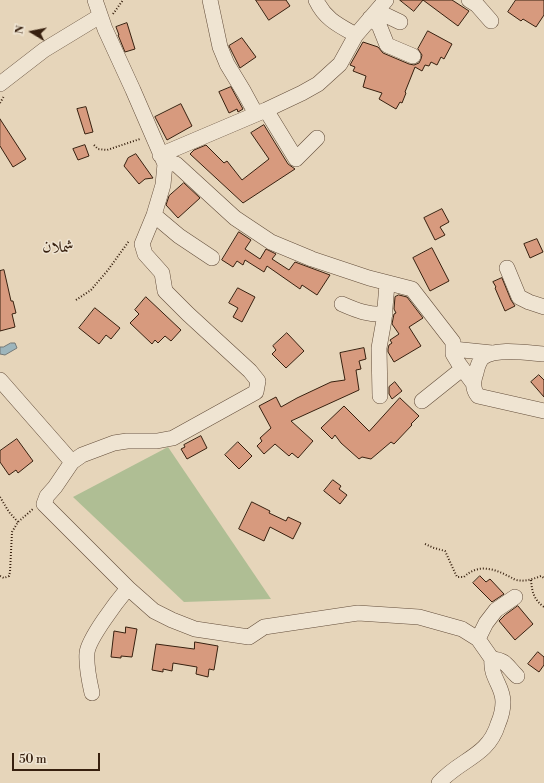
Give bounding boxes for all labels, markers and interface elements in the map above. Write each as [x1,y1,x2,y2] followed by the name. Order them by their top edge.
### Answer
[12,12,52,52] north arrow
[13,24,28,35] text: N
[42,238,74,258] district label: شملان
[14,745,102,771] scale bar
[19,752,47,767] text: 50 m

